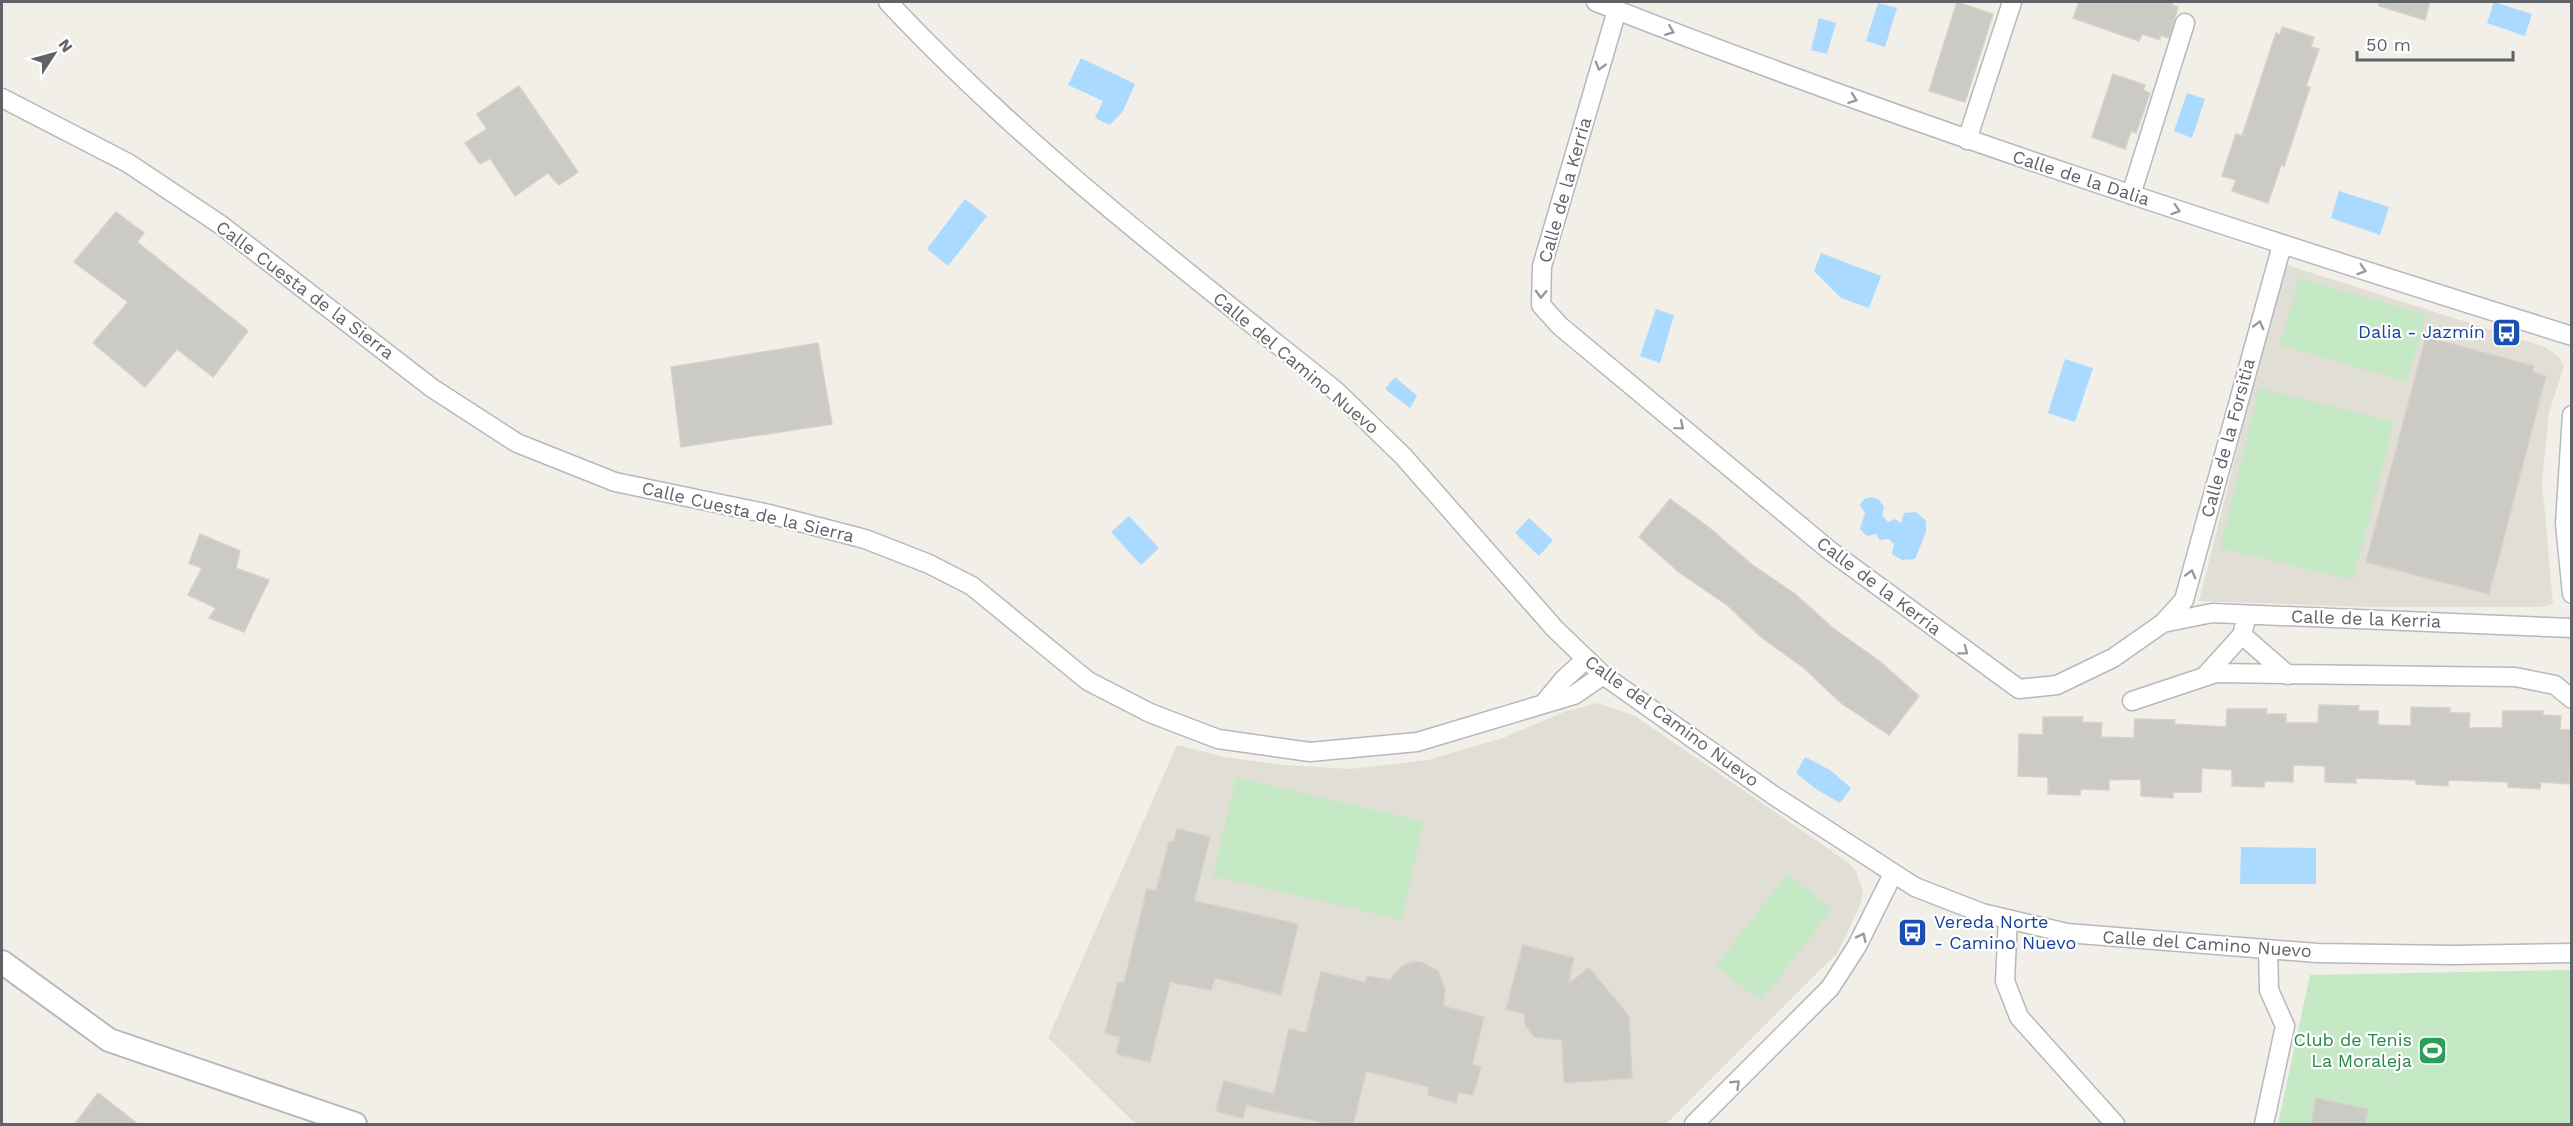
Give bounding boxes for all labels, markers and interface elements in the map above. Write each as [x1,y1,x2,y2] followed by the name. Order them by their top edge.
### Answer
[24,24,84,84] north arrow
[1664,24,1675,36] one-way arrow
[2357,24,2513,62] scale bar
[2366,34,2411,55] text: 50 m
[55,35,77,56] text: N
[1595,60,1607,71] one-way arrow
[1847,91,1858,104] one-way arrow
[1534,115,1595,265] street label: Calle de la Kerria
[2010,145,2152,210] street label: Calle de la Dalia
[2170,203,2181,215] one-way arrow
[212,216,398,363] street label: Calle Cuesta de la Sierra
[2356,263,2367,275] one-way arrow
[1209,287,1383,438] street label: Calle del Camino Nuevo
[1535,290,1547,299] one-way arrow
[2490,316,2522,348] bus stop icon: Dalia - Jazmín
[2252,320,2265,330] one-way arrow
[2358,321,2485,342] place label: Dalia - Jazmín
[2196,356,2259,520] street label: Calle de la Forsitia
[1673,418,1684,429] one-way arrow
[640,477,856,546] street label: Calle Cuesta de la Sierra
[1813,532,1946,639] street label: Calle de la Kerria
[2184,569,2196,580] one-way arrow
[2290,605,2442,632] street label: Calle de la Kerria
[1958,644,1969,655] one-way arrow
[1581,650,1763,791] street label: Calle del Camino Nuevo
[1934,911,2076,953] place label: Vereda Norte - Camino Nuevo
[1897,916,1929,948] bus stop icon: Vereda Norte - Camino Nuevo
[2102,926,2312,961] street label: Calle del Camino Nuevo
[1855,932,1866,943] one-way arrow
[2294,1029,2412,1071] place label: Club de Tenis La Moraleja
[2417,1034,2449,1066] sports icon: Club de Tenis La Moraleja
[1730,1080,1740,1091] one-way arrow

